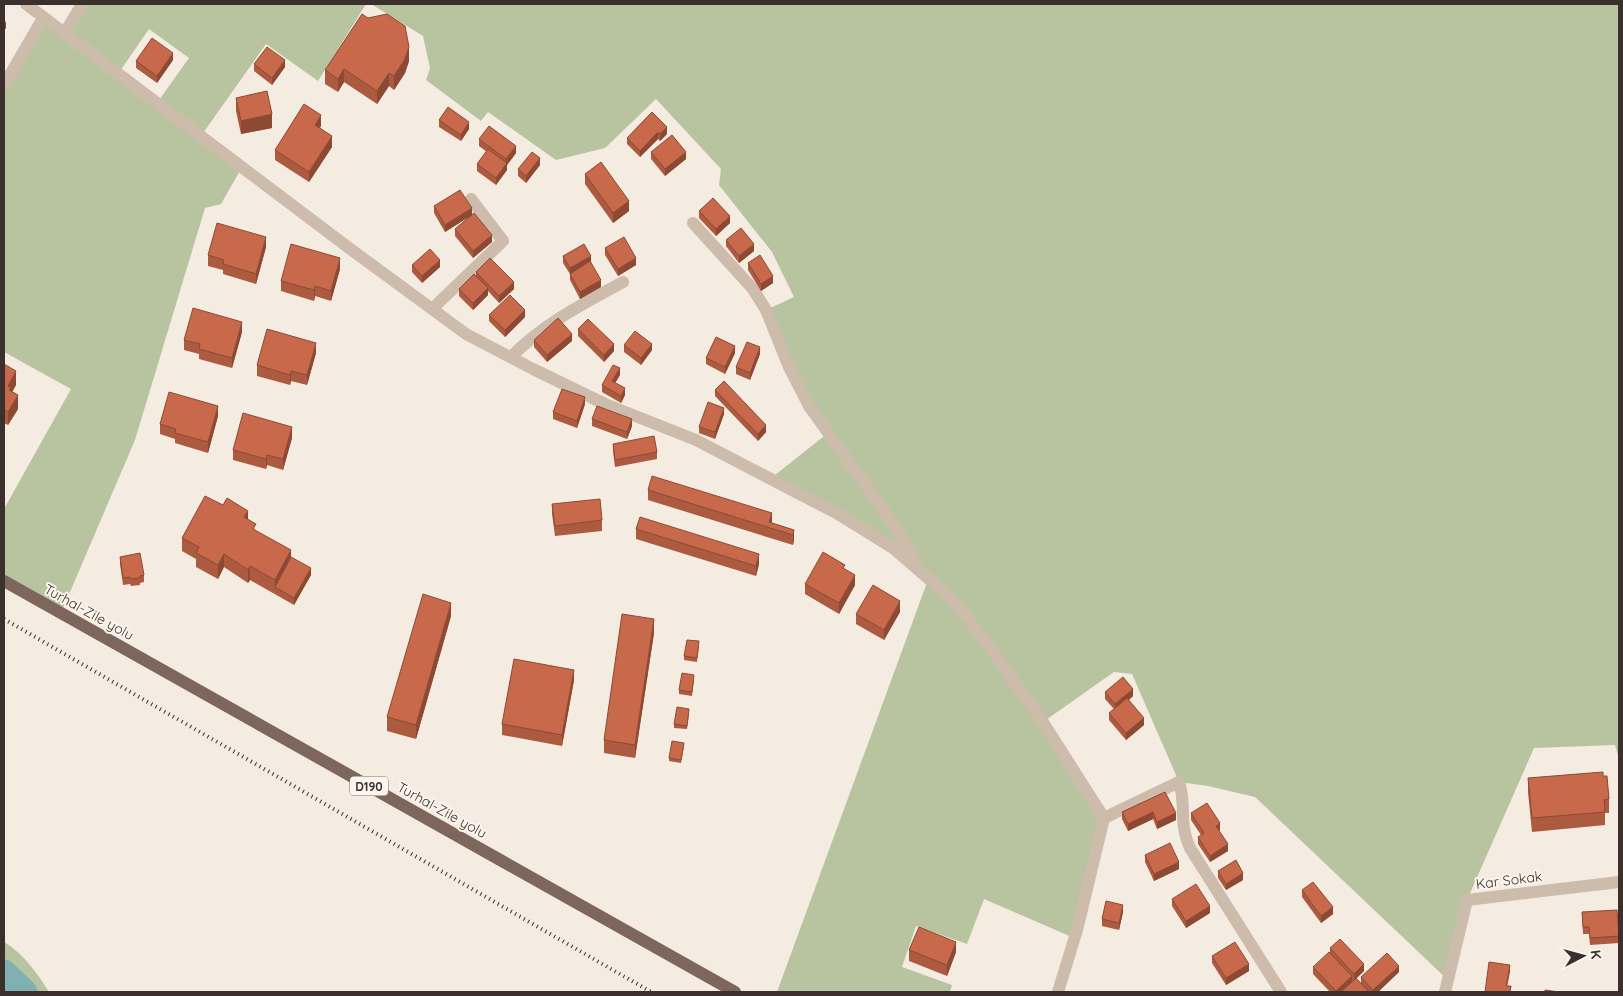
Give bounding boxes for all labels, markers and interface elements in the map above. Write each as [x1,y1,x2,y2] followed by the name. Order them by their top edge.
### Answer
[41,580,137,644] street label: Turhal-Zile yolu
[350,776,388,796] road number: D190
[394,778,490,842] street label: Turhal-Zile yolu
[1475,867,1543,893] street label: Kar Sokak
[1558,931,1608,981] north arrow
[1586,949,1605,960] text: K

